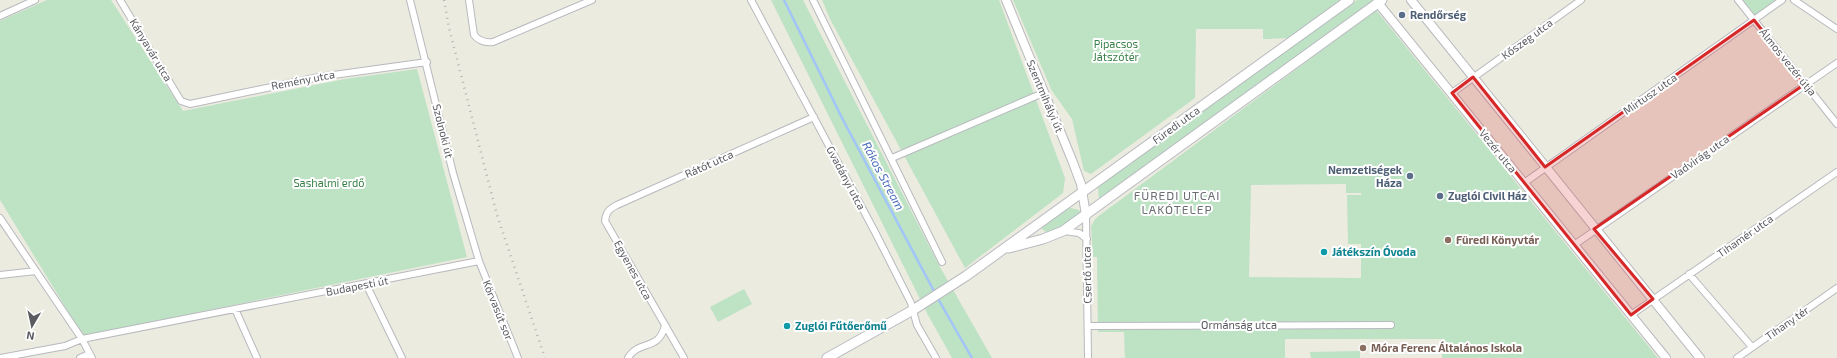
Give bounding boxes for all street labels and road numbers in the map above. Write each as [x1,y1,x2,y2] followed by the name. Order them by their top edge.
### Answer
[128,16,175,84] street label: Kányavár utca
[1499,16,1555,62] street label: Kőszeg utca
[1756,25,1820,99] street label: Álmos vezér útja
[1024,58,1067,134] street label: Szentmihályi út
[270,67,336,92] street label: Remény utca
[1620,70,1679,117] street label: Mirtusz utca
[431,103,456,159] street label: Szolnoki út
[1149,103,1202,146] street label: Füredi utca
[1477,126,1520,175] street label: Vezér utca
[1668,132,1731,181] street label: Vadvirág utca
[824,144,869,212] street label: Gvadányi utca
[682,147,735,180] street label: Rátót utca
[1714,211,1775,260] street label: Tihamér utca
[612,238,655,302] street label: Egyenes utca
[1080,246,1093,304] street label: Csertő utca
[325,273,389,298] street label: Budapesti út
[481,278,517,342] street label: Körvasút sor
[1762,303,1812,342] street label: Tihany tér
[1201,318,1277,331] street label: Ormánság utca

